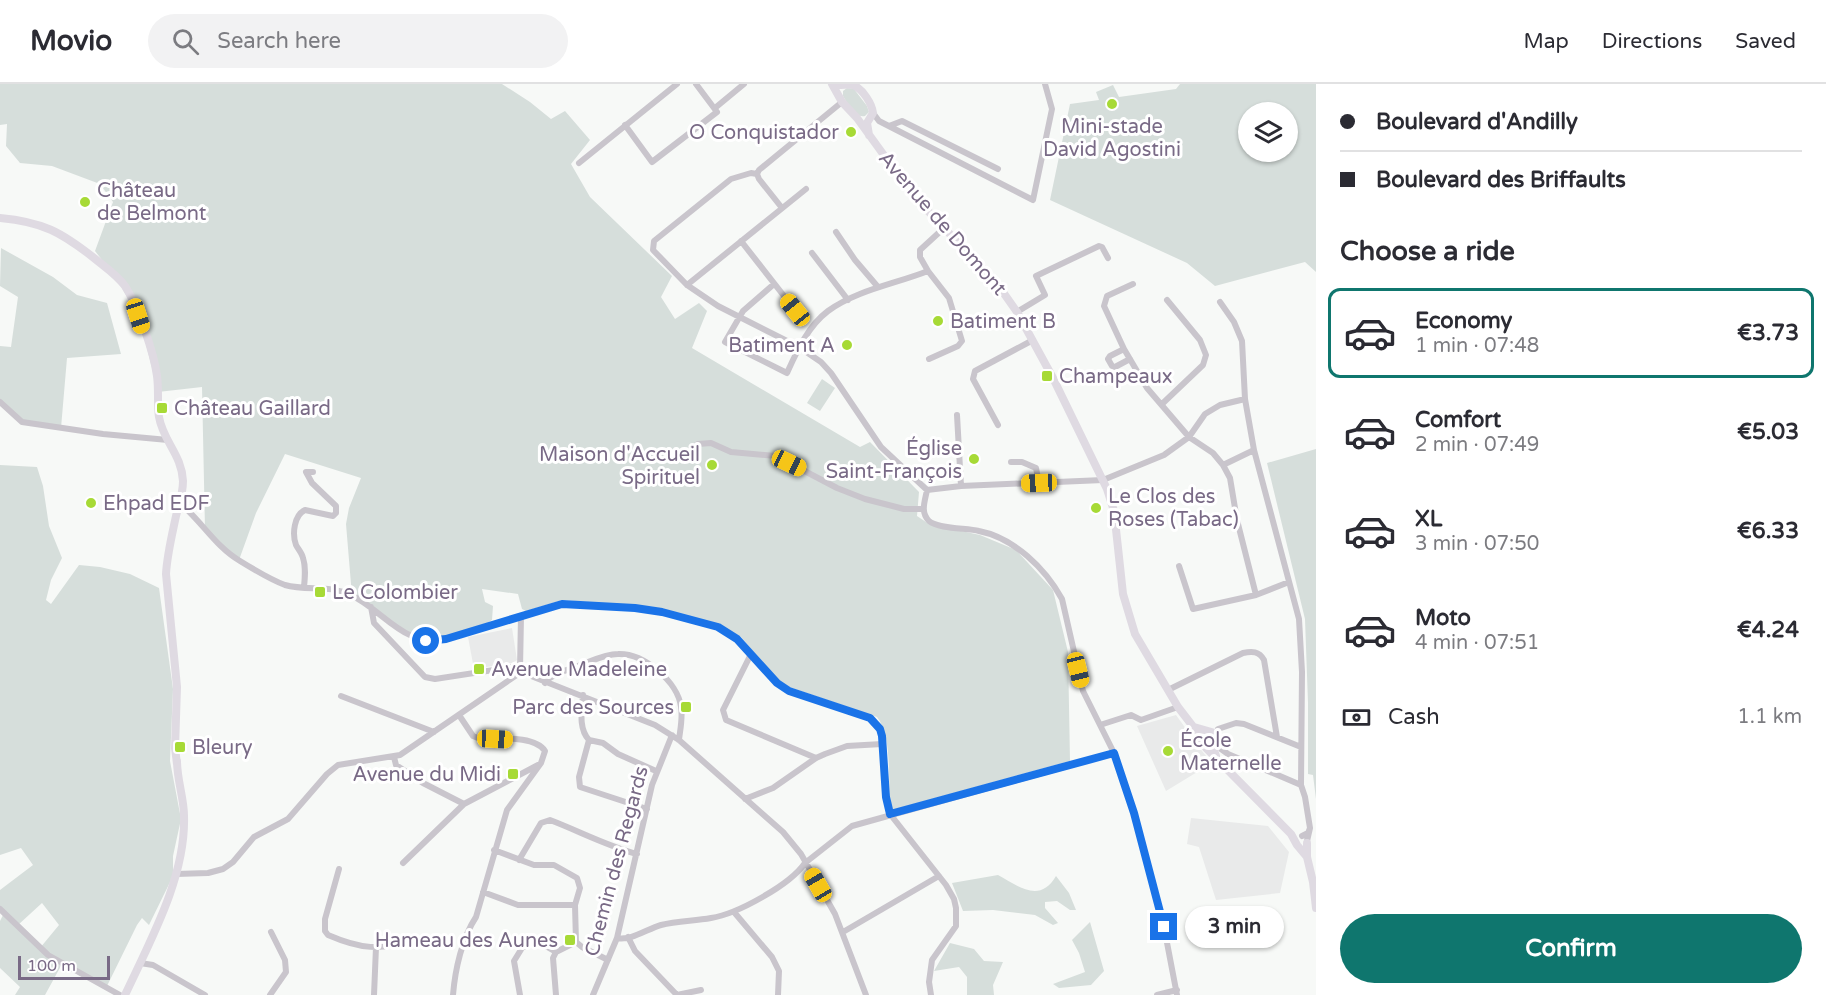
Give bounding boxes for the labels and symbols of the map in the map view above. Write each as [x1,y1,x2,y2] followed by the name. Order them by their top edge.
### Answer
[1105,97,1119,111] marker: Mini-stade David Agostini
[1043,115,1181,162] place label: Mini-stade David Agostini
[689,121,839,145] place label: O Conquistador
[844,125,858,139] marker: O Conquistador
[873,147,1012,301] street label: Avenue de Domont
[97,179,207,226] place label: Château de Belmont
[78,195,92,209] marker: Château de Belmont
[777,290,813,330] car
[124,296,152,336] car
[950,310,1056,334] place label: Batiment B
[931,314,945,328] marker: Batiment B
[728,334,835,358] place label: Batiment A
[840,338,854,352] marker: Batiment A
[1059,365,1173,389] place label: Champeaux
[1040,369,1054,383] marker: Champeaux
[174,397,331,421] place label: Château Gaillard
[155,401,169,415] marker: Château Gaillard
[826,436,962,484] place label: Église Saint-François
[539,443,700,490] place label: Maison d'Accueil Spirituel
[769,447,809,479] car
[967,452,981,466] marker: Église Saint-François
[705,458,719,472] marker: Maison d'Accueil Spirituel
[1021,473,1057,493] car
[1108,485,1239,532] place label: Le Clos des Roses (Tabac)
[103,492,210,516] place label: Ehpad EDF
[84,496,98,510] marker: Ehpad EDF
[1089,501,1103,515] marker: Le Clos des Roses (Tabac)
[332,581,458,605] place label: Le Colombier
[313,585,327,599] marker: Le Colombier
[412,627,439,654] route start
[1065,650,1091,690] car
[491,658,667,682] place label: Avenue Madeleine
[472,662,486,676] marker: Avenue Madeleine
[512,696,674,720] place label: Parc des Sources
[679,700,693,714] marker: Parc des Sources
[1180,728,1282,776] place label: École Maternelle
[477,729,513,749] car
[192,736,253,760] place label: Bleury
[173,740,187,754] marker: Bleury
[1161,744,1175,758] marker: École Maternelle
[353,763,501,787] place label: Avenue du Midi
[580,764,654,959] street label: Chemin des Regards
[506,767,520,781] marker: Avenue du Midi
[801,865,835,905] car
[1185,906,1284,948] callout: 3 min
[1150,913,1177,940] route end
[375,929,558,953] place label: Hameau des Aunes
[563,933,577,947] marker: Hameau des Aunes
[18,953,110,980] scale bar

